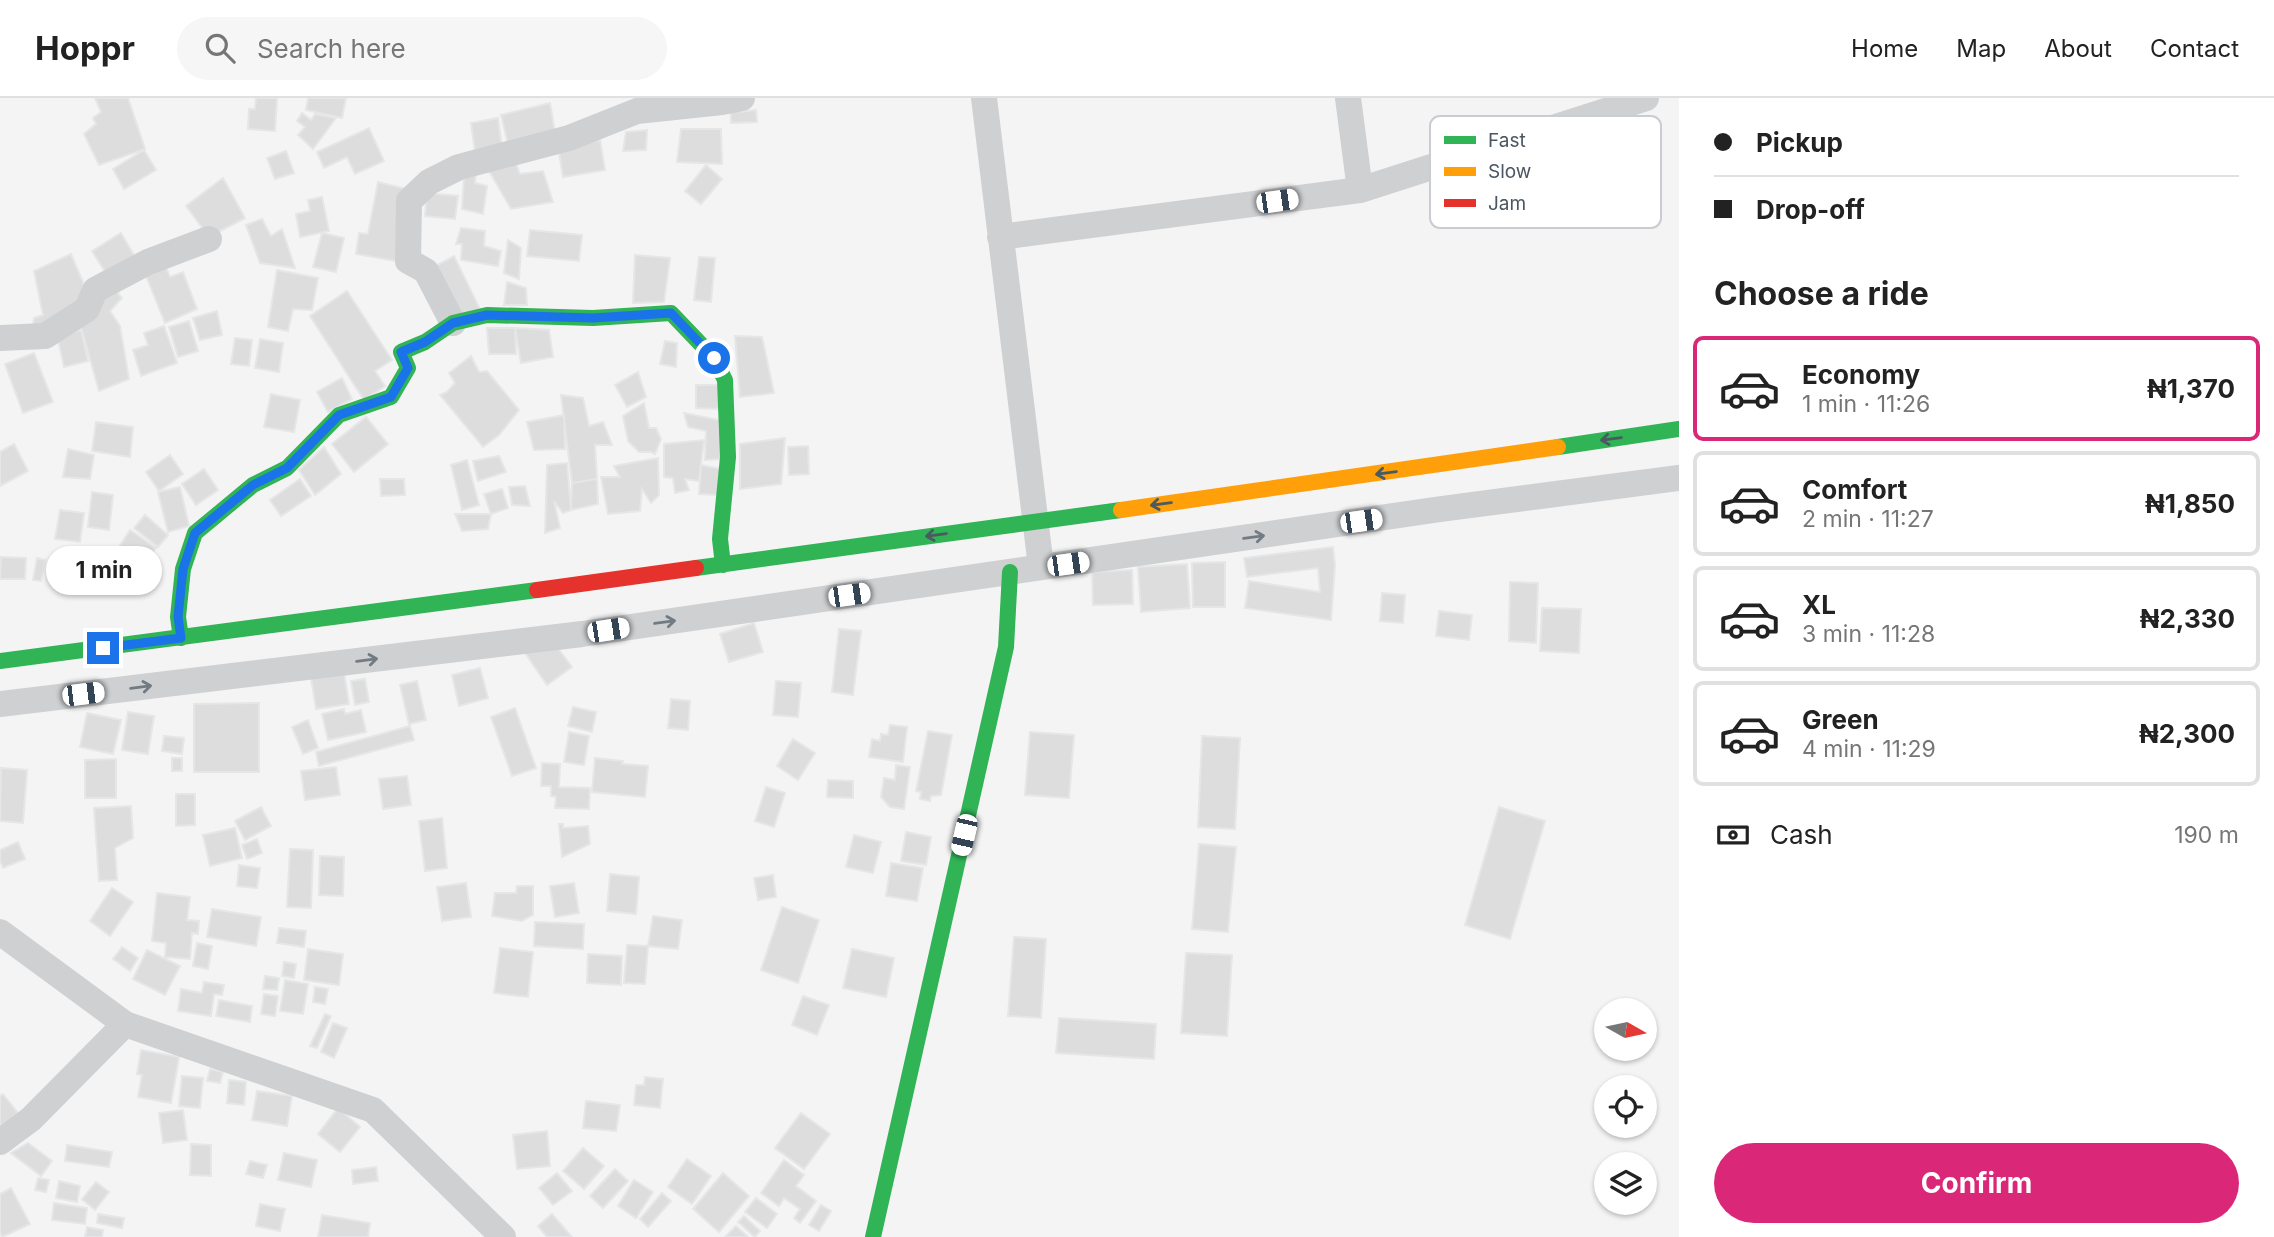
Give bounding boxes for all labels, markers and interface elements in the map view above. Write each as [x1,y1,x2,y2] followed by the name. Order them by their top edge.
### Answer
[177,17,667,80] search box
[35,28,135,68] text: Hoppr
[201,29,239,67] icon: search
[257,33,406,64] text: Search here
[1851,34,1918,63] text: Home
[1956,34,2006,63] text: Map
[2044,34,2112,63] text: About
[2150,34,2239,63] text: Contact
[1430,116,1661,228] legend
[1756,127,1843,158] text: Pickup
[1488,129,1526,152] text: Fast
[1488,160,1531,183] text: Slow
[1255,188,1300,214] car
[1488,192,1526,215] text: Jam
[1756,194,1865,225] text: Drop-off
[1714,274,1929,313] text: Choose a ride
[698,342,730,374] route start
[1718,357,1781,420] icon: car
[1802,359,1920,390] text: Economy
[2147,373,2235,404] text: ₦1,370
[1802,390,1930,418] text: 1 min · 11:26
[1601,433,1623,446] one-way arrow
[1376,467,1398,480] one-way arrow
[1718,472,1781,535] icon: car
[1802,474,1907,505] text: Comfort
[2145,488,2235,519] text: ₦1,850
[1150,497,1173,510] one-way arrow
[1802,505,1934,533] text: 2 min · 11:27
[1339,508,1384,534] car
[925,528,948,541] one-way arrow
[1242,530,1265,543] one-way arrow
[45,546,161,596] callout: 1 min
[1046,551,1091,577] car
[76,556,132,584] text: 1 min
[827,582,872,608] car
[1718,587,1781,650] icon: car
[1802,589,1836,620] text: XL
[2140,603,2235,634] text: ₦2,330
[653,615,676,628] one-way arrow
[586,616,631,644] car
[1802,620,1935,648] text: 3 min · 11:28
[87,632,119,664] route end
[355,653,377,666] one-way arrow
[129,680,152,693] one-way arrow
[61,681,106,707] car
[1718,702,1781,765] icon: car
[1802,704,1879,735] text: Green
[2139,718,2235,749] text: ₦2,300
[1802,735,1936,763] text: 4 min · 11:29
[950,812,979,858] car
[1714,816,1752,854] icon: cash
[1770,819,1833,850] text: Cash
[2174,821,2239,849] text: 190 m
[1594,998,1657,1060] north arrow
[1594,998,1657,1215] map controls
[1594,1075,1657,1138] button: locate
[1714,1143,2239,1223] button: Confirm
[1594,1152,1657,1215] button: layers

